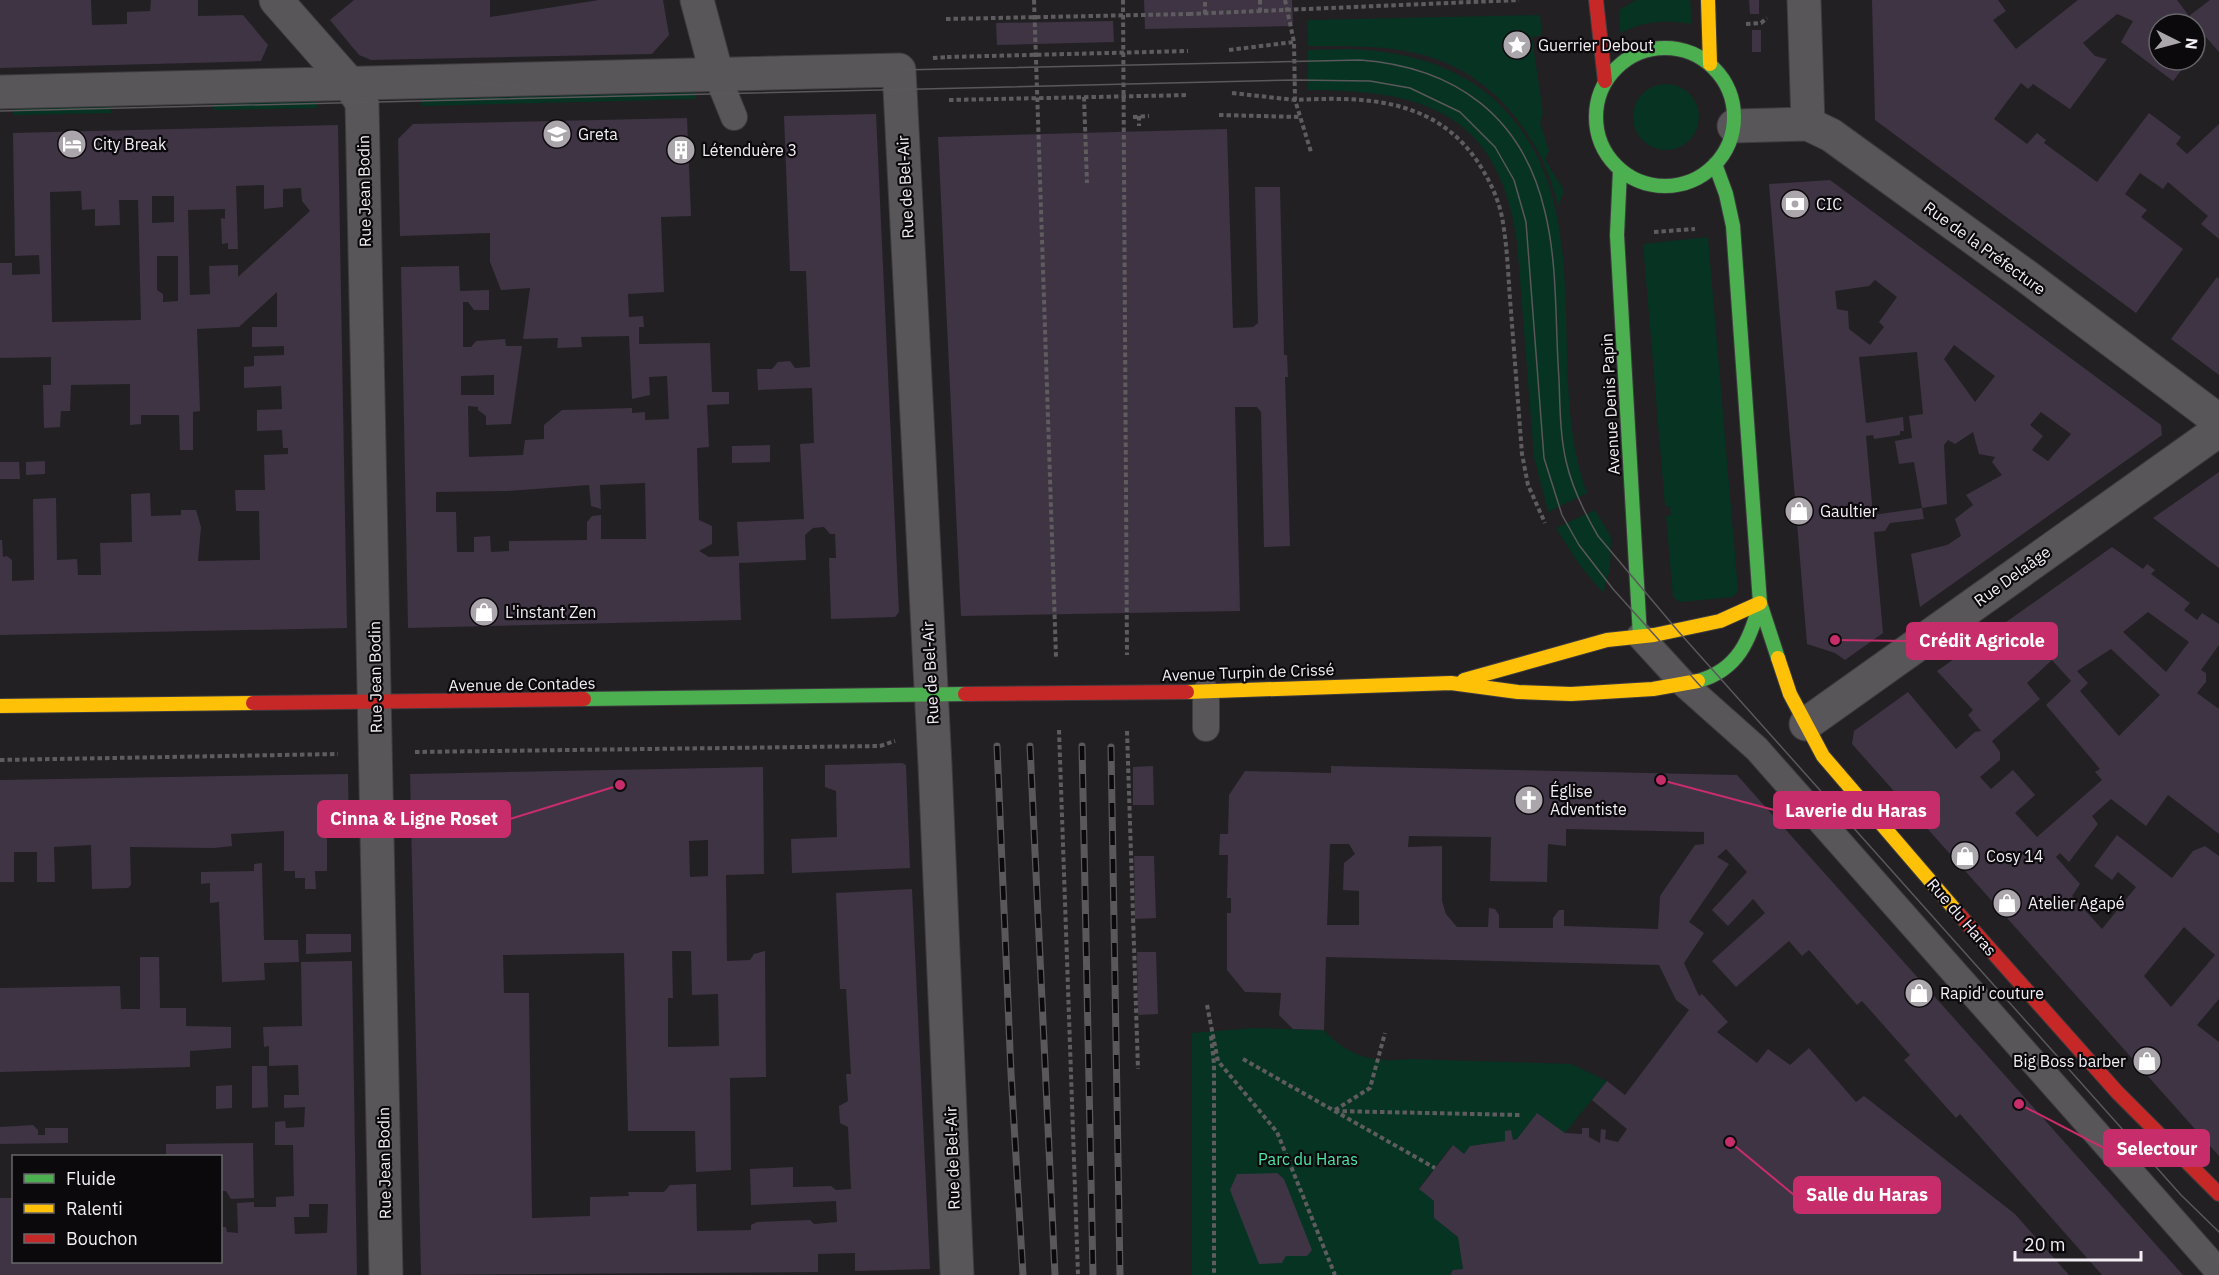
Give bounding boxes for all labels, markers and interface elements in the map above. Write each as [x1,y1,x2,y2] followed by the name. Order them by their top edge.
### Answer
[2147,12,2207,72] north arrow
[1501,29,1533,61] place icon: Guerrier Debout
[1538,35,1654,55] place label: Guerrier Debout
[2181,37,2202,50] text: N
[541,118,573,150] school or university icon: Greta
[578,124,618,144] place label: Greta
[56,128,88,160] hotel icon: City Break
[93,134,167,154] place label: City Break
[665,134,697,166] building icon: Létenduère 3
[353,135,375,247] street label: Rue Jean Bodin
[892,135,918,239] street label: Rue de Bel-Air
[702,140,797,160] place label: Létenduère 3
[1779,188,1811,220] bank icon: CIC
[1816,194,1842,214] place label: CIC
[1920,197,2050,299] street label: Rue de la Préfecture
[1596,333,1624,475] street label: Avenue Denis Papin
[1783,495,1815,527] shop icon: Gaultier
[1820,501,1877,521] place label: Gaultier
[1970,541,2054,611] street label: Rue Delaâge
[468,596,500,628] shop icon: L'instant Zen
[505,602,596,622] place label: L'instant Zen
[364,621,386,733] street label: Rue Jean Bodin
[917,621,943,725] street label: Rue de Bel-Air
[1907,623,2057,659] callout: Crédit Agricole
[1919,629,2045,652] text: Crédit Agricole
[1161,659,1335,685] street label: Avenue Turpin de Crissé
[448,673,596,695] street label: Avenue de Contades
[1550,780,1627,819] place label: Église Adventiste
[1513,784,1545,816] church icon: Église Adventiste
[1774,792,1939,828] callout: Laverie du Haras
[1785,799,1927,822] text: Laverie du Haras
[318,801,510,837] callout: Cinna & Ligne Roset
[330,807,498,830] text: Cinna & Ligne Roset
[1949,840,1981,872] shop icon: Cosy 14
[1986,846,2043,866] place label: Cosy 14
[1923,874,2001,960] street label: Rue du Haras
[1991,887,2023,919] shop icon: Atelier Agapé
[2028,893,2125,913] place label: Atelier Agapé
[1903,977,1935,1009] shop icon: Rapid' couture
[1940,983,2044,1003] place label: Rapid' couture
[2131,1045,2163,1077] shop icon: Big Boss barber
[2013,1051,2126,1071] place label: Big Boss barber
[940,1106,964,1210] street label: Rue de Bel-Air
[373,1107,395,1219] street label: Rue Jean Bodin
[2104,1130,2209,1166] callout: Selectour
[2116,1137,2198,1160] text: Selectour
[1258,1149,1358,1169] park label: Parc du Haras
[12,1155,222,1263] legend
[66,1167,116,1190] text: Fluide
[1794,1177,1940,1213] callout: Salle du Haras
[1806,1183,1928,1206] text: Salle du Haras
[66,1197,123,1220] text: Ralenti
[2015,1224,2141,1262] scale bar
[66,1227,138,1250] text: Bouchon
[2024,1233,2066,1256] text: 20 m

